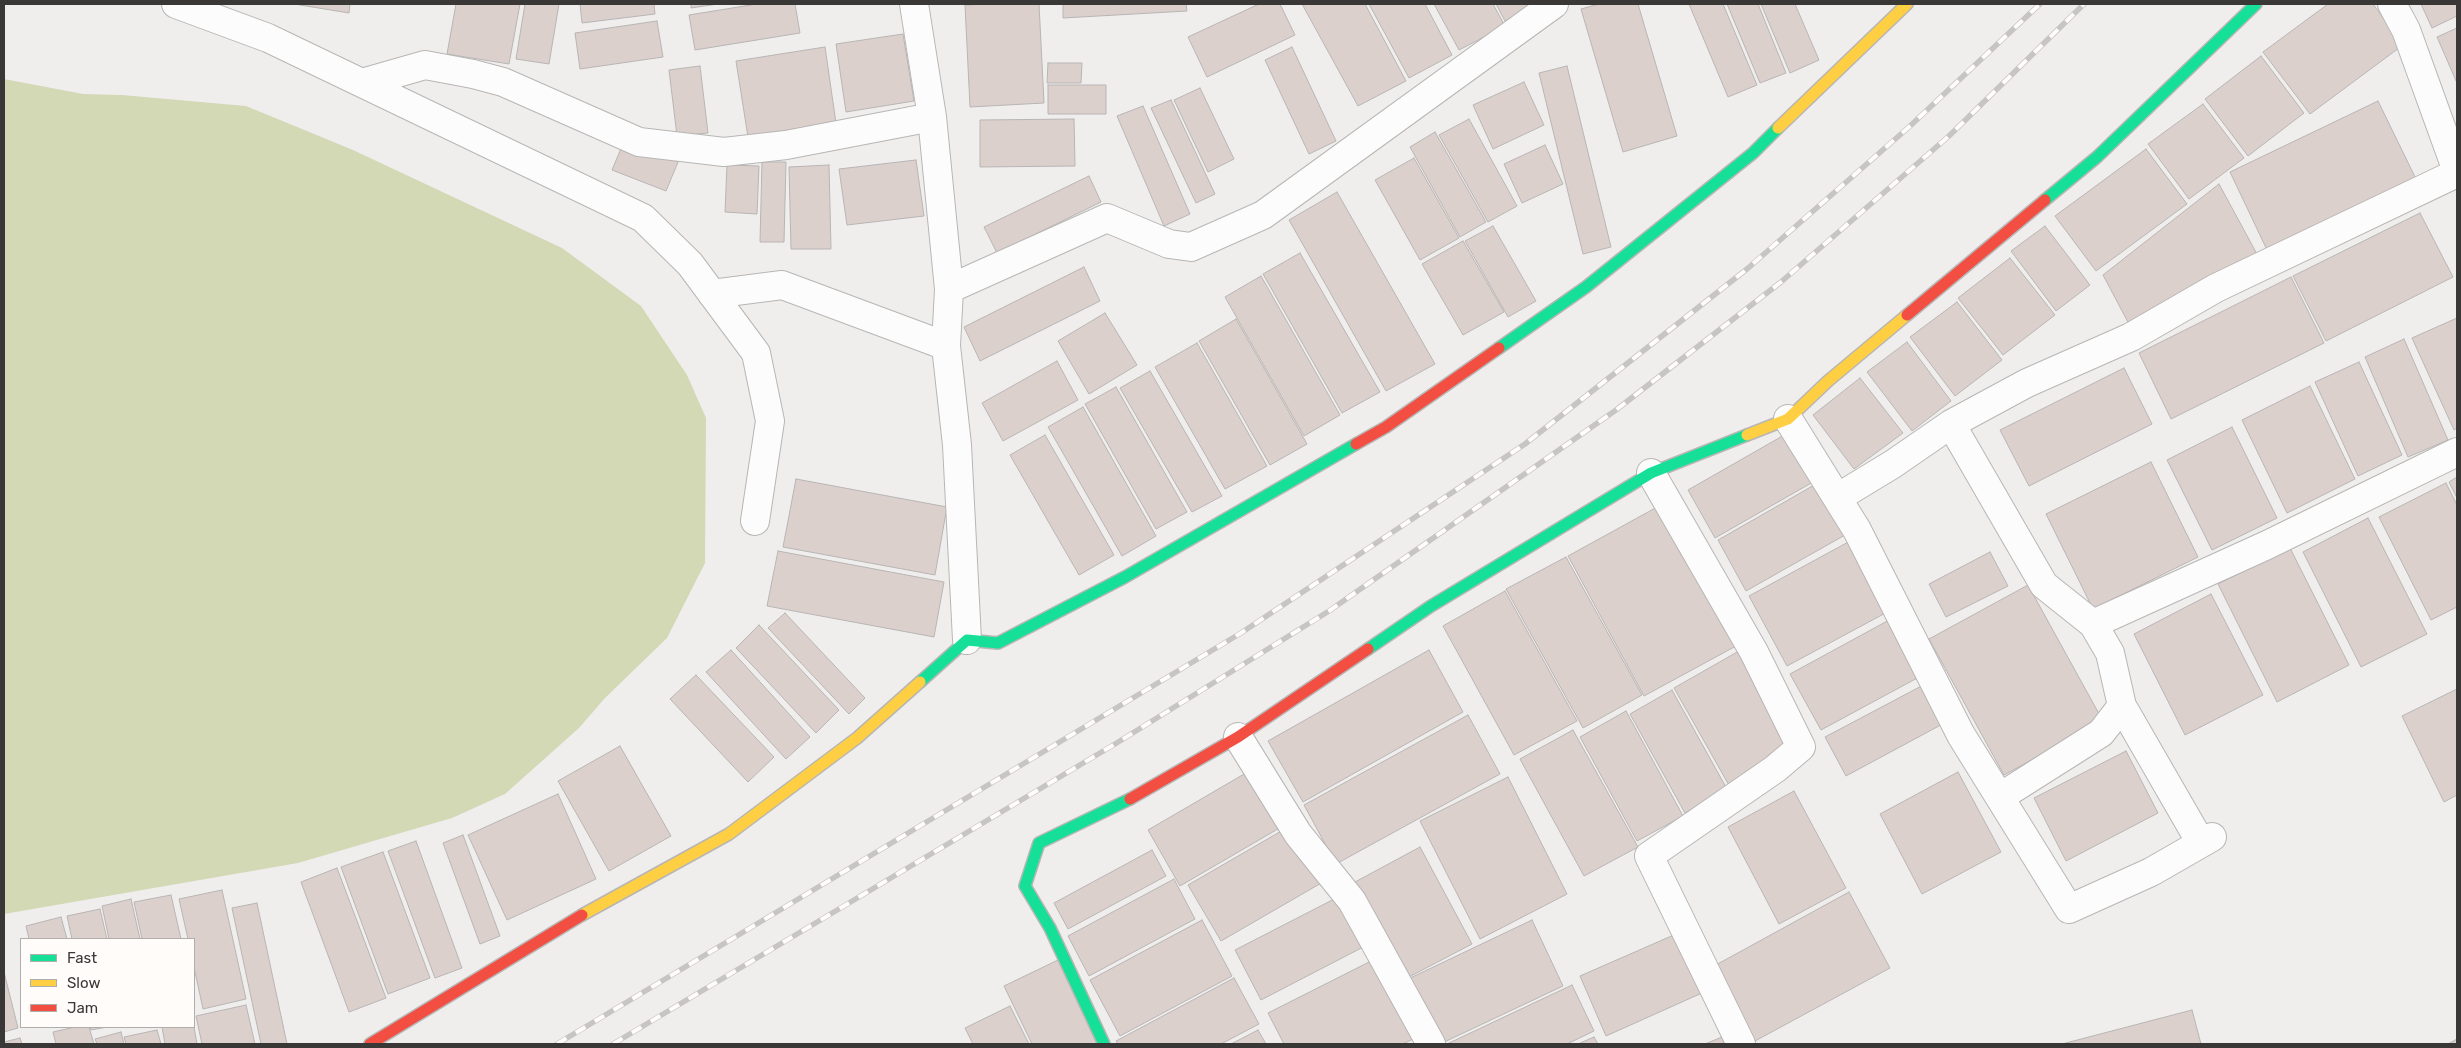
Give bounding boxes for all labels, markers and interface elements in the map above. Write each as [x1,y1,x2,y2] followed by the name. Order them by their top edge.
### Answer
[20,938,195,1028] legend
[67,949,97,967] text: Fast
[67,974,100,992] text: Slow
[67,999,98,1017] text: Jam

